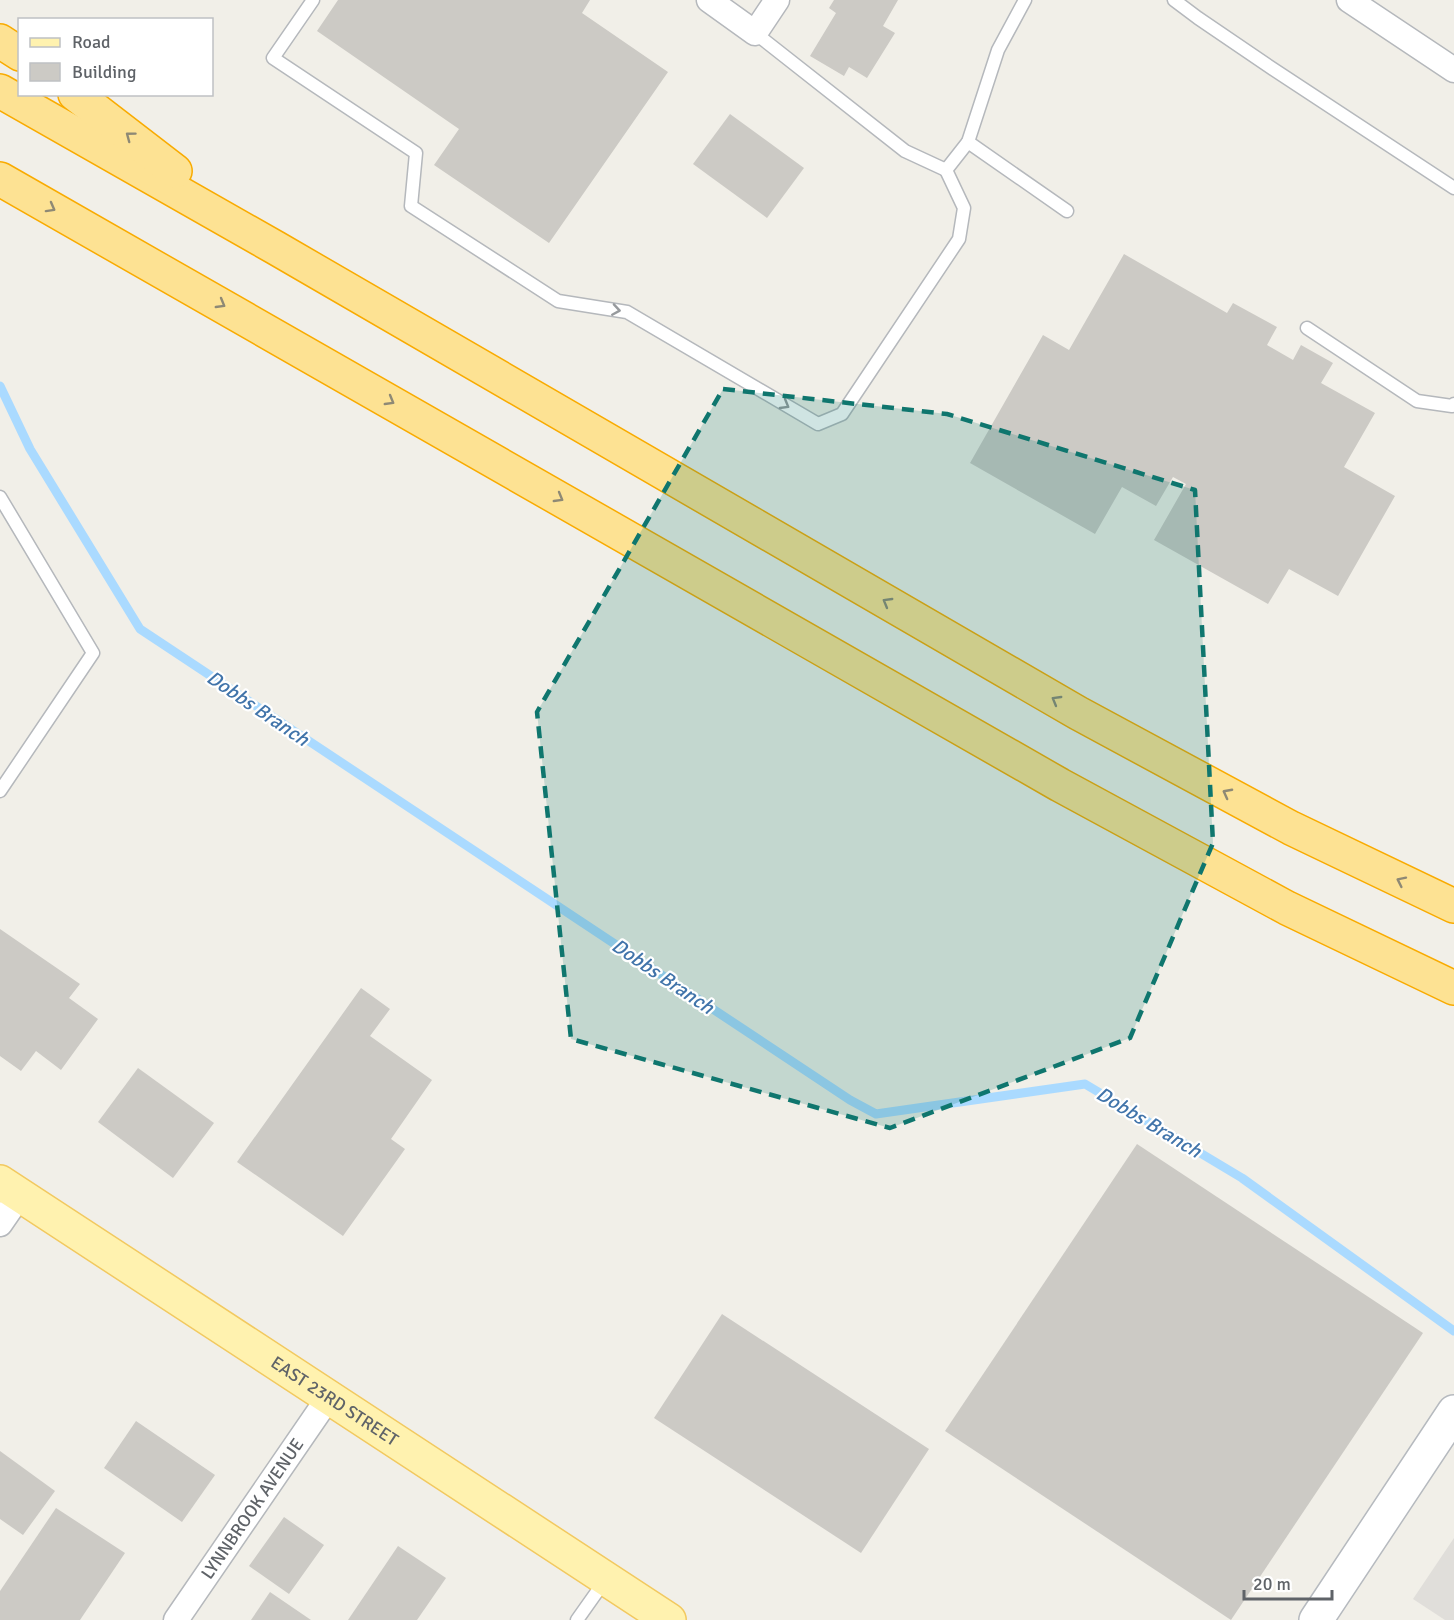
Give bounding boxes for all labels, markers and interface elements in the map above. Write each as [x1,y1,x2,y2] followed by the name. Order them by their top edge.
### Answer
[18,18,213,96] legend
[72,31,111,53] text: Road
[72,61,136,83] text: Building
[125,133,136,144] one-way arrow
[45,201,55,212] one-way arrow
[214,297,225,309] one-way arrow
[610,303,620,316] one-way arrow
[384,394,394,406] one-way arrow
[779,397,789,409] one-way arrow
[553,491,563,503] one-way arrow
[883,598,893,609] one-way arrow
[202,665,315,752] water label: Dobbs Branch
[1052,696,1062,707] one-way arrow
[1223,789,1233,800] one-way arrow
[1397,877,1408,888] one-way arrow
[607,933,720,1020] water label: Dobbs Branch
[1092,1081,1207,1164] water label: Dobbs Branch
[267,1351,403,1451] street label: EAST 23RD STREET
[196,1434,308,1583] street label: LYNNBROOK AVENUE
[1244,1563,1332,1601] scale bar
[1253,1573,1291,1595] text: 20 m

